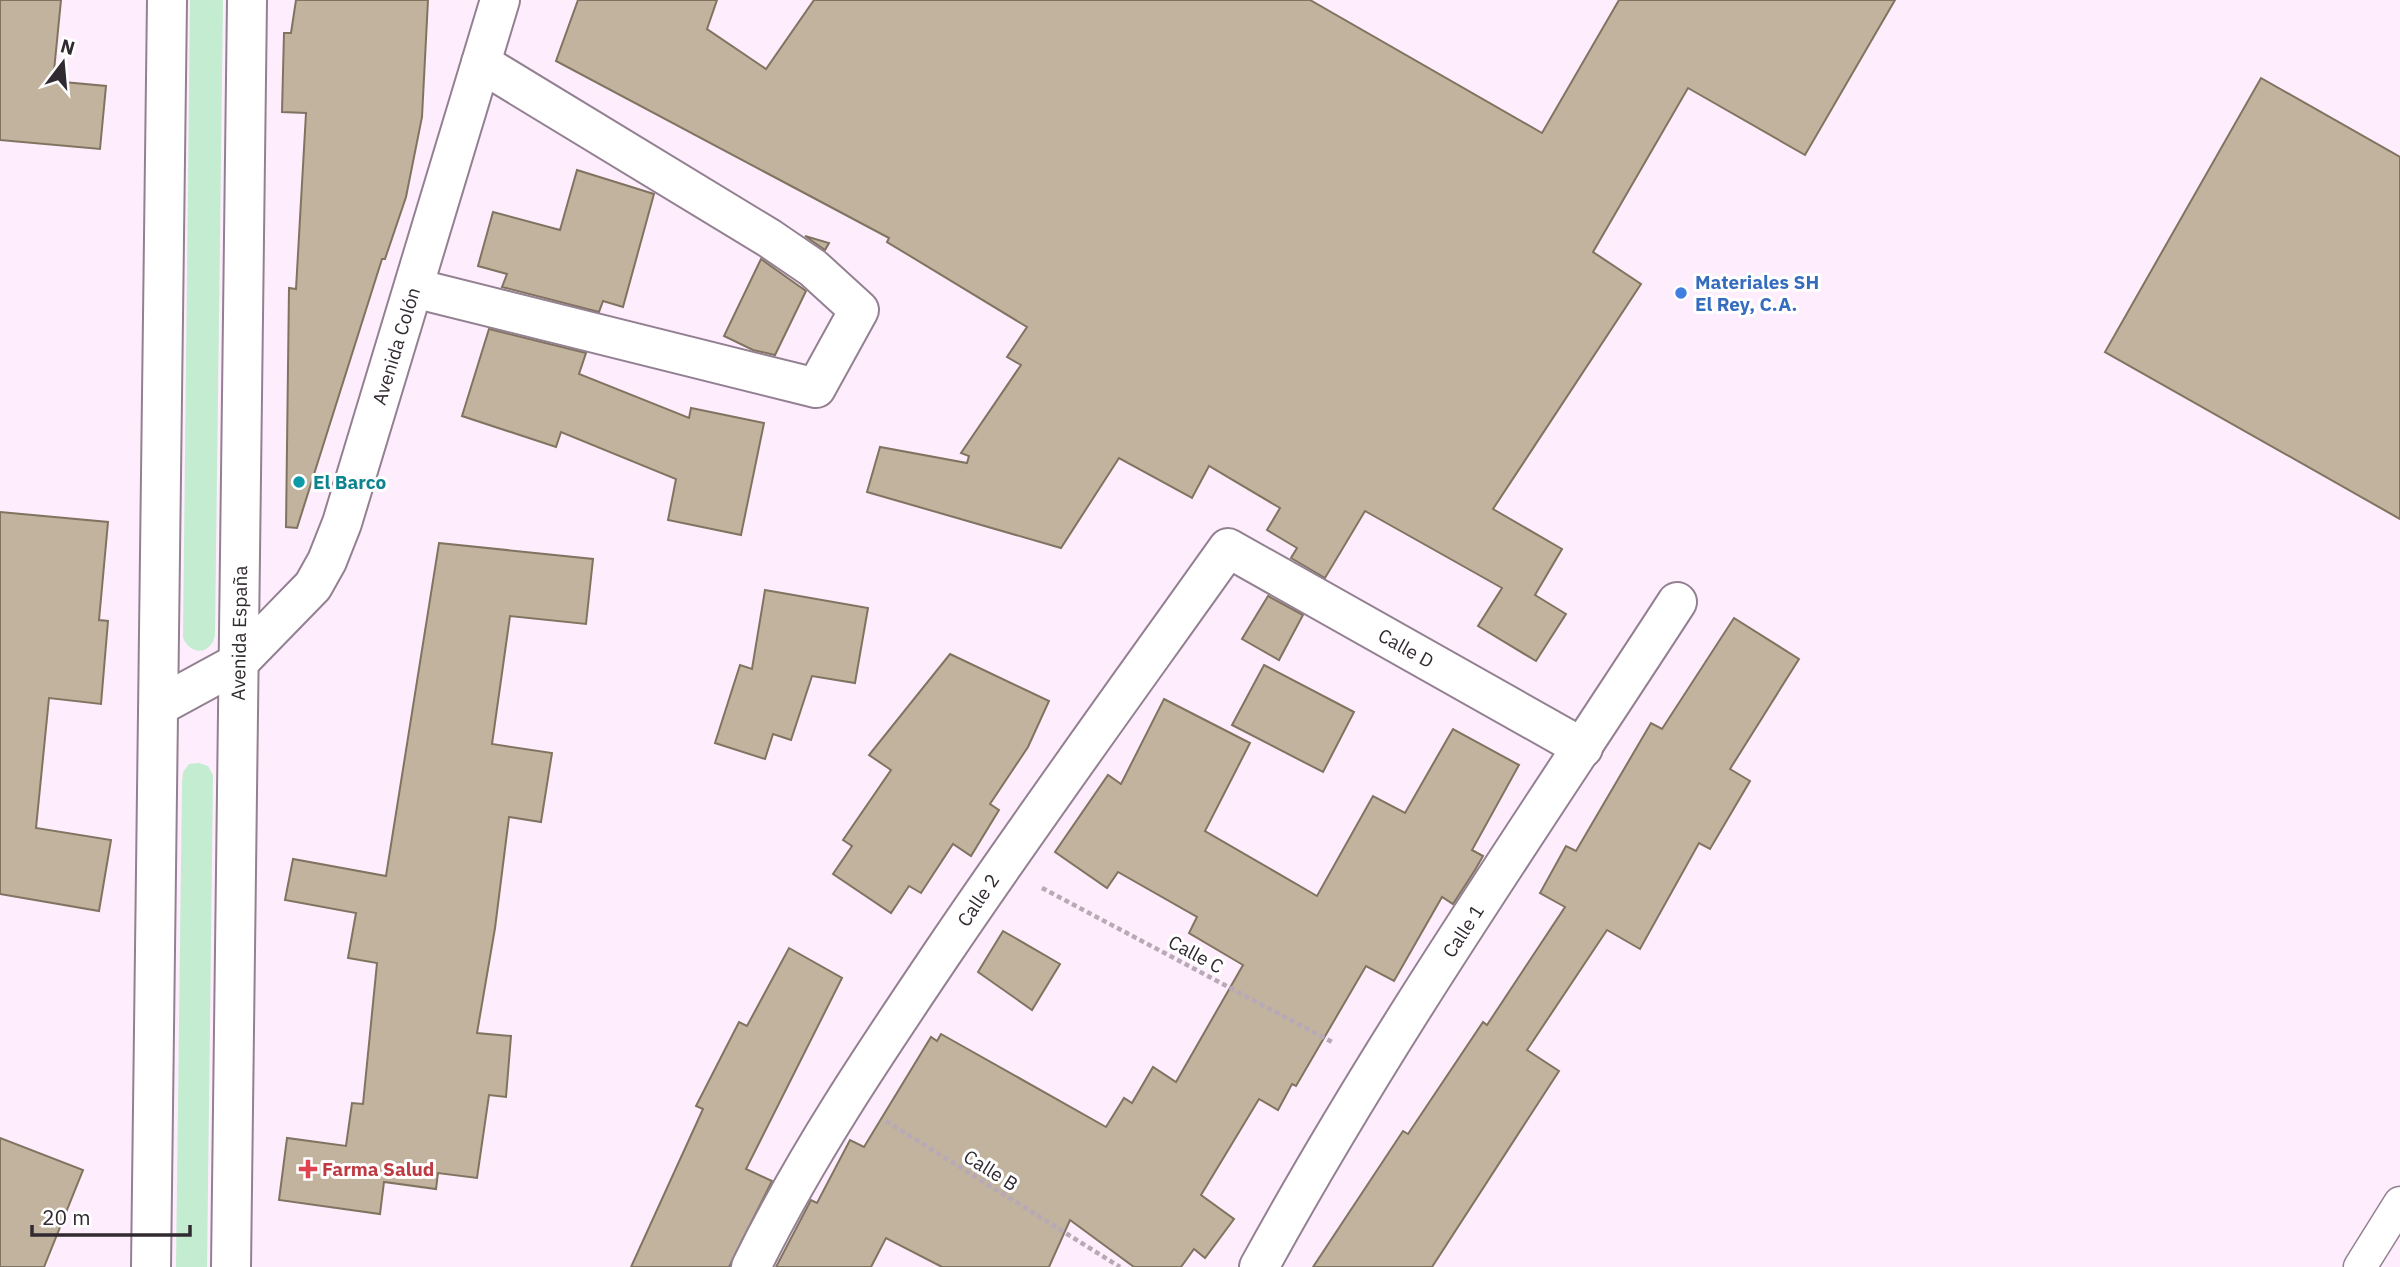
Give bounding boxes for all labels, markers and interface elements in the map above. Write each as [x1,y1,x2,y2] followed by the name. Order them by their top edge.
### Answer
[28,28,98,98] north arrow
[58,33,78,60] text: N
[1695,270,1819,316] place label: Materiales SH El Rey, C.A.
[367,284,425,408] street label: Avenida Colón
[1673,285,1689,301] marker: Materiales SH El Rey, C.A.
[313,470,387,494] place label: El Barco
[291,474,307,490] marker: El Barco
[226,565,252,701] street label: Avenida España
[1374,623,1438,673] street label: Calle D
[952,869,1004,931] street label: Calle 2
[1437,900,1489,962] street label: Calle 1
[1164,930,1228,979] street label: Calle C
[959,1144,1023,1196] street label: Calle B
[322,1157,434,1181] place label: Farma Salud
[300,1161,316,1177] marker: Farma Salud
[32,1194,189,1238] scale bar
[42,1203,91,1231] text: 20 m

